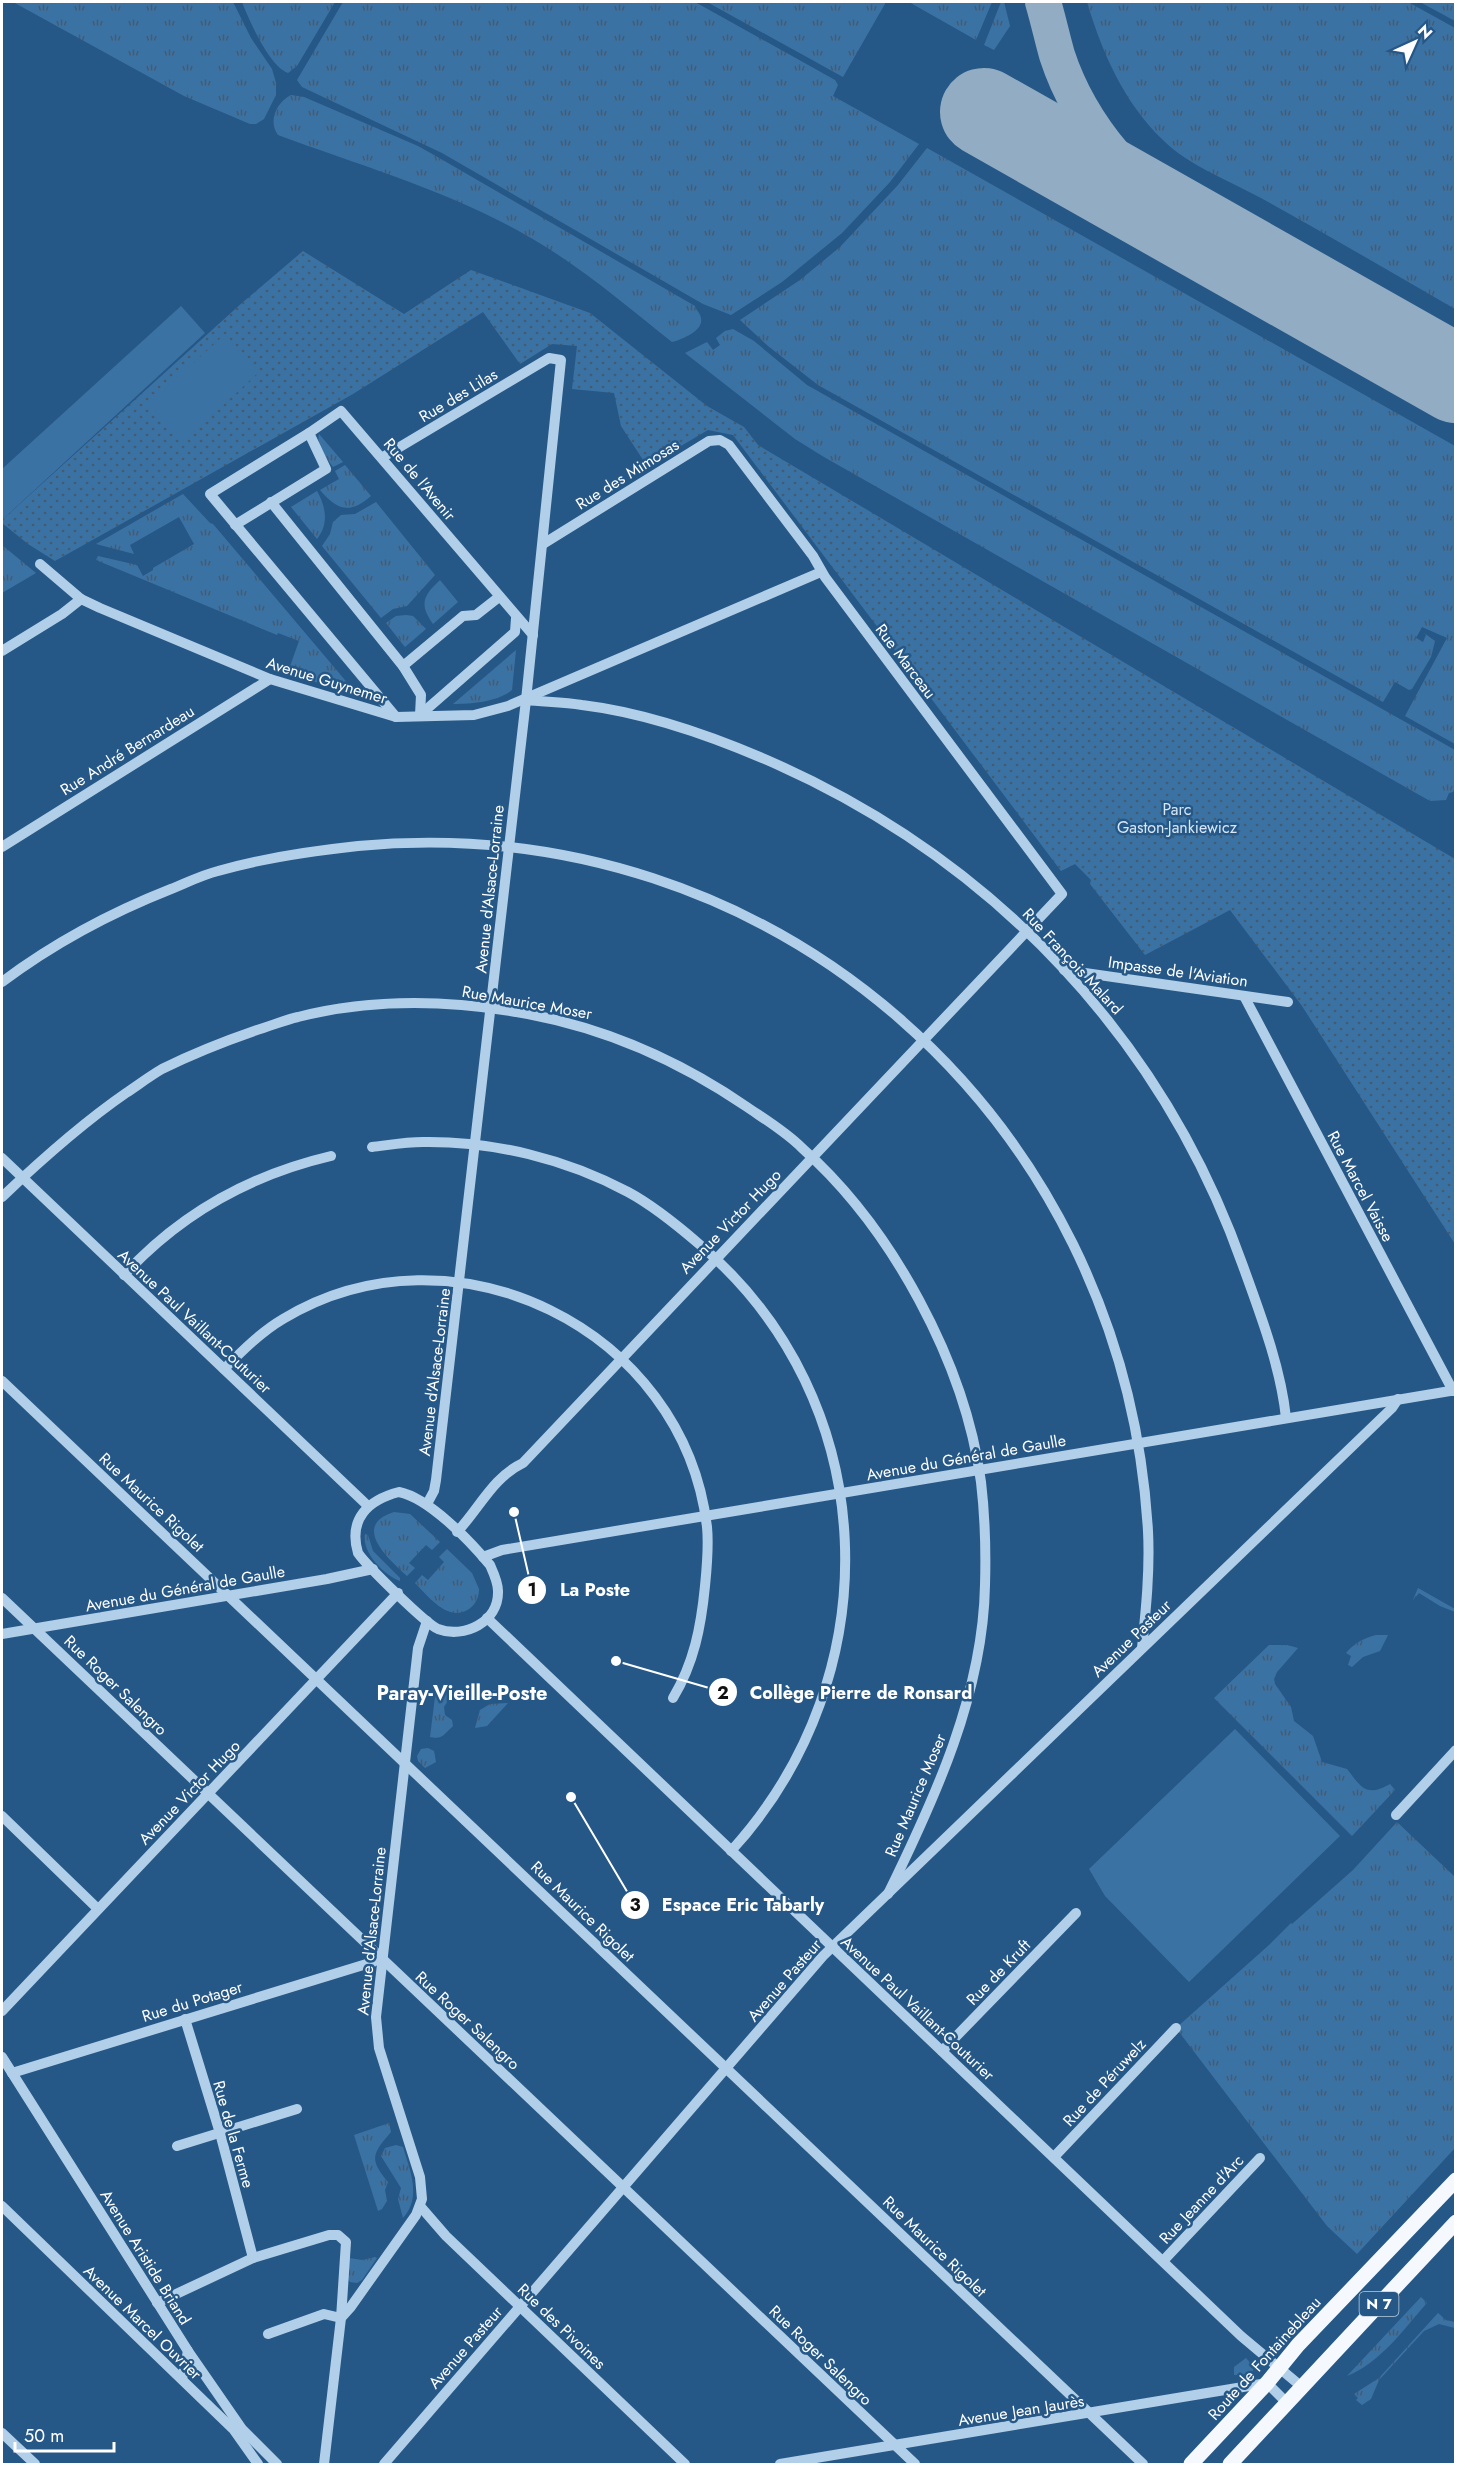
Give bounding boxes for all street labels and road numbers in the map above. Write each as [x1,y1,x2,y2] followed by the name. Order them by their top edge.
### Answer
[415,363,502,428] street label: Rue des Lilas
[378,433,461,526] street label: Rue de l'Avenir
[571,433,683,515] street label: Rue des Mimosas
[870,619,941,703] street label: Rue Marceau
[264,651,391,710] street label: Avenue Guynemer
[56,700,199,801] street label: Rue André Bernardeau
[469,804,510,974] street label: Avenue d'Alsace-Lorraine
[1017,903,1128,1020] street label: Rue François Malard
[1107,950,1249,993] street label: Impasse de l'Aviation
[460,980,594,1025] street label: Rue Maurice Moser
[1322,1127,1399,1246] street label: Rue Marcel Vaisse
[674,1164,787,1279] street label: Avenue Victor Hugo
[113,1244,277,1399] street label: Avenue Paul Vaillant-Couturier
[413,1287,456,1457] street label: Avenue d'Alsace-Lorraine
[865,1429,1068,1486] street label: Avenue du Général de Gaulle
[94,1447,210,1557] street label: Rue Maurice Rigolet
[84,1560,287,1617] street label: Avenue du Général de Gaulle
[1086,1594,1177,1682] street label: Avenue Pasteur
[59,1630,173,1741] street label: Rue Roger Salengro
[879,1730,952,1860] street label: Rue Maurice Moser
[133,1735,246,1850] street label: Avenue Victor Hugo
[351,1846,392,2016] street label: Avenue d'Alsace-Lorraine
[526,1856,640,1967] street label: Rue Maurice Rigolet
[836,1931,1000,2086] street label: Avenue Paul Vaillant-Couturier
[742,1934,827,2027] street label: Avenue Pasteur
[961,1934,1036,2011] street label: Rue de Kruft
[410,1966,525,2075] street label: Rue Roger Salengro
[139,1975,246,2028] street label: Rue du Potager
[1057,2033,1152,2131] street label: Rue de Péruwelz
[207,2078,260,2191] street label: Rue de la Ferme
[1154,2150,1249,2249] street label: Rue Jeanne d'Arc
[95,2185,196,2329] street label: Avenue Aristide Briand
[878,2191,992,2302] street label: Rue Maurice Rigolet
[78,2260,207,2385] street label: Avenue Marcel Ouvrier
[512,2278,611,2374] street label: Rue des Pivoines
[1203,2291,1326,2425] street label: Route de Fontainebleau
[1360,2292,1398,2316] road number: N 7
[764,2300,878,2411] street label: Rue Roger Salengro
[423,2301,508,2394] street label: Avenue Pasteur
[956,2389,1086,2432] street label: Avenue Jean Jaurès

